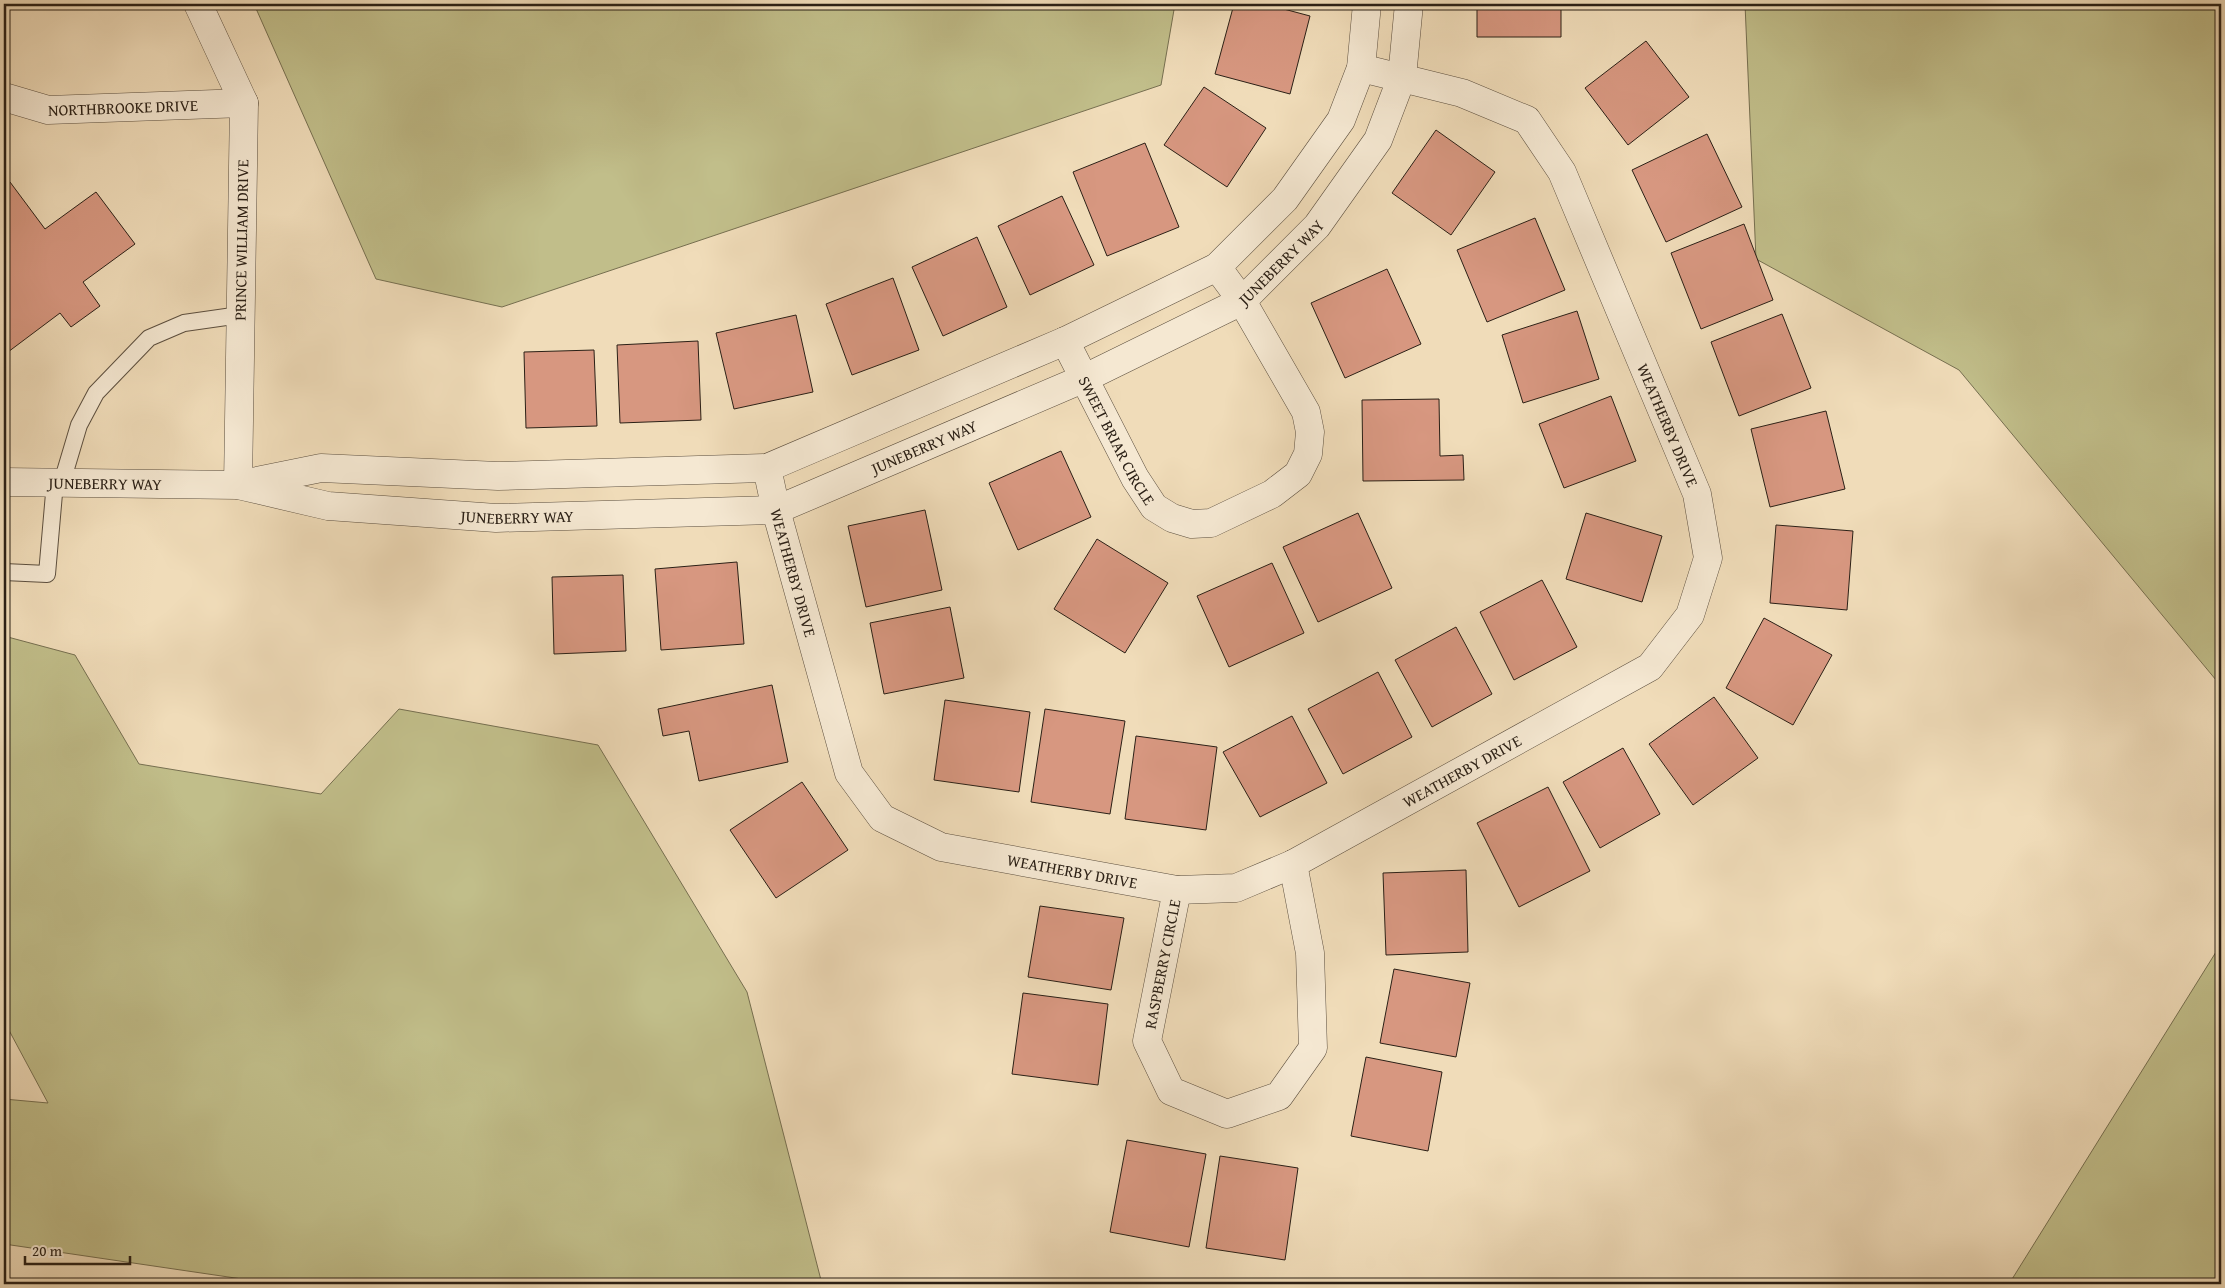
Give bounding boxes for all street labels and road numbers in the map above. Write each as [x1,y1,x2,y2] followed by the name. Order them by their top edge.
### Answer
[48,93,198,122] street label: NORTHBROOKE DRIVE
[228,159,254,321] street label: PRINCE WILLIAM DRIVE
[1231,214,1330,312] street label: JUNEBERRY WAY
[1631,359,1705,491] street label: WEATHERBY DRIVE
[1073,372,1161,509] street label: SWEET BRIAR CIRCLE
[865,413,981,481] street label: JUNEBERRY WAY
[46,471,162,496] street label: JUNEBERRY WAY
[458,503,574,530] street label: JUNEBERRY WAY
[764,506,823,640] street label: WEATHERBY DRIVE
[1398,728,1525,813] street label: WEATHERBY DRIVE
[1005,847,1140,895] street label: WEATHERBY DRIVE
[1138,897,1186,1031] street label: RASPBERRY CIRCLE

